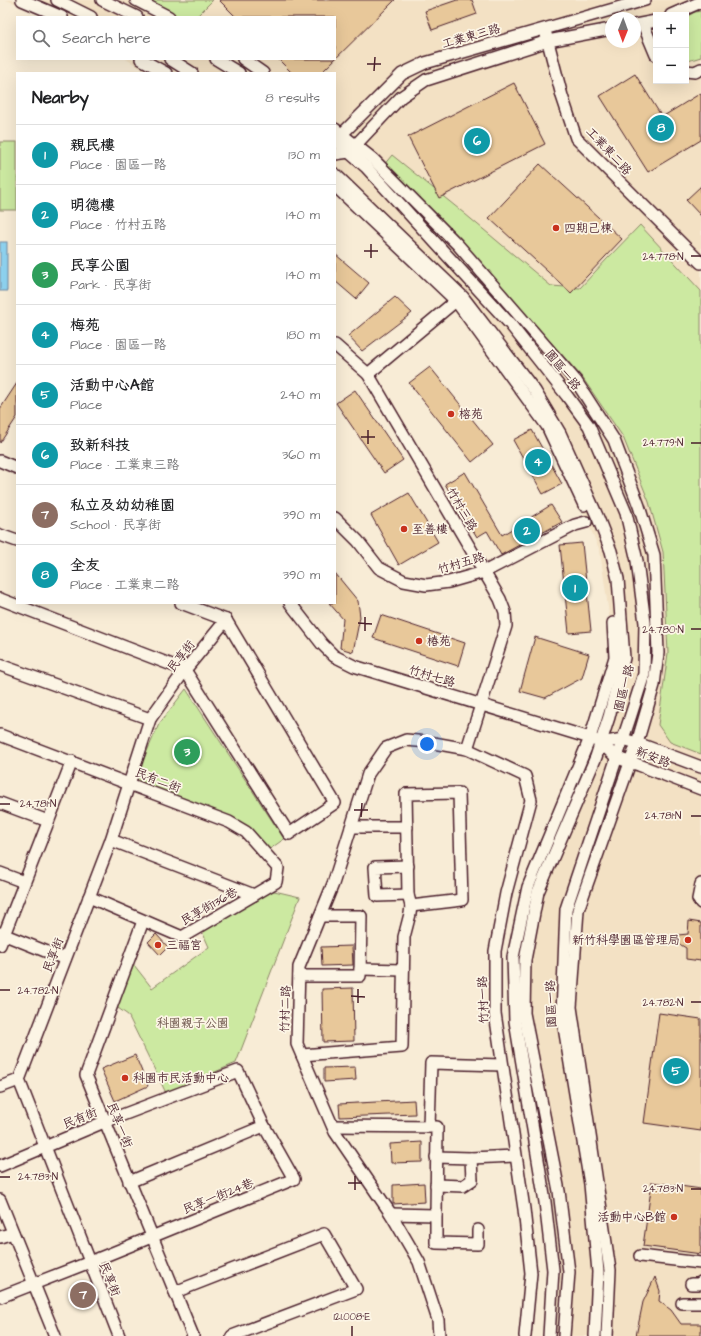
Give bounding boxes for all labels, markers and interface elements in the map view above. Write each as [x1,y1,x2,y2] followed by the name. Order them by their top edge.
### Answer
[605,12,641,48] north arrow
[653,12,689,84] map controls
[653,12,689,48] button: +
[16,16,336,60] search box
[440,20,502,53] street label: 工業東三路
[30,27,52,49] icon: search
[62,28,151,49] text: Search here
[653,48,689,84] button: −
[32,86,89,110] text: Nearby
[265,89,320,107] text: 8 results
[648,113,674,143] pin: 8
[582,124,635,179] street label: 工業東二路
[464,126,490,156] pin: 6
[70,135,115,156] text: 親民樓
[44,146,46,164] text: 1
[288,146,320,164] text: 130 m
[70,156,166,174] text: Place · 園區一路
[70,195,115,216] text: 明德樓
[41,206,49,224] text: 2
[286,206,320,224] text: 140 m
[70,216,166,234] text: Place · 竹村五路
[564,220,612,237] place label: 四期己棟
[551,223,561,233] marker: 四期己棟
[642,250,684,264] text: 24.778°N
[70,255,130,276] text: 民享公園
[42,266,48,284] text: 3
[286,266,320,284] text: 140 m
[70,276,151,294] text: Park · 民享街
[70,315,100,336] text: 梅苑
[41,326,49,344] text: 4
[286,326,320,344] text: 180 m
[70,336,166,354] text: Place · 園區一路
[541,346,584,394] street label: 園區一路
[70,375,155,396] text: 活動中心A館
[40,386,50,404] text: 5
[280,386,320,404] text: 240 m
[70,396,102,414] text: Place
[459,406,483,423] place label: 榕苑
[446,409,456,419] marker: 榕苑
[70,435,130,456] text: 致新科技
[643,436,683,450] text: 24.779°N
[41,446,49,464] text: 6
[282,446,320,464] text: 360 m
[525,447,551,477] pin: 4
[70,456,179,474] text: Place · 工業東三路
[442,484,481,534] street label: 竹村三路
[70,495,175,516] text: 私立及幼幼稚園
[41,506,49,524] text: 7
[282,506,320,524] text: 390 m
[70,516,161,534] text: School · 民享街
[514,516,540,546] pin: 2
[412,521,448,538] place label: 至善樓
[399,524,409,534] marker: 至善樓
[436,549,487,578] street label: 竹村五路
[70,555,100,576] text: 全友
[41,566,49,584] text: 8
[282,566,320,584] text: 390 m
[562,573,588,603] pin: 1
[70,576,179,594] text: Place · 工業東二路
[642,623,684,637] text: 24.780°N
[427,633,451,650] place label: 椿苑
[414,636,424,646] marker: 椿苑
[164,637,199,676] street label: 民享街
[406,661,457,692] street label: 竹村七路
[610,663,639,713] street label: 園區一路
[417,734,437,754] your location
[174,737,200,767] pin: 3
[633,743,673,772] street label: 新安路
[132,764,183,797] street label: 民有二街
[20,797,56,811] text: 24.781°N
[645,809,681,823] text: 24.781°N
[178,883,241,930] street label: 民享街136巷
[572,932,680,949] place label: 新竹科學園區管理局
[39,935,68,975] street label: 民享街
[683,935,693,945] marker: 新竹科學園區管理局
[166,937,202,954] place label: 三福宮
[153,940,163,950] marker: 三福宮
[474,976,493,1024] street label: 竹村一路
[542,980,561,1028] street label: 園區一路
[18,984,58,998] text: 24.782°N
[276,985,295,1033] street label: 竹村二路
[643,996,683,1010] text: 24.782°N
[157,1015,229,1032] park label: 科園親子公園
[663,1056,689,1086] pin: 5
[133,1070,229,1087] place label: 科園市民活動中心
[120,1073,130,1083] marker: 科園市民活動中心
[103,1100,136,1151] street label: 民享一街
[60,1104,100,1133] street label: 民有街
[18,1170,58,1184] text: 24.783°N
[180,1175,256,1218] street label: 民享一街24巷
[643,1182,683,1196] text: 24.783°N
[597,1209,666,1226] place label: 活動中心B館
[669,1212,679,1222] marker: 活動中心B館
[95,1259,124,1299] street label: 民享街
[70,1280,96,1310] pin: 7
[334,1310,371,1324] text: 121.008°E

